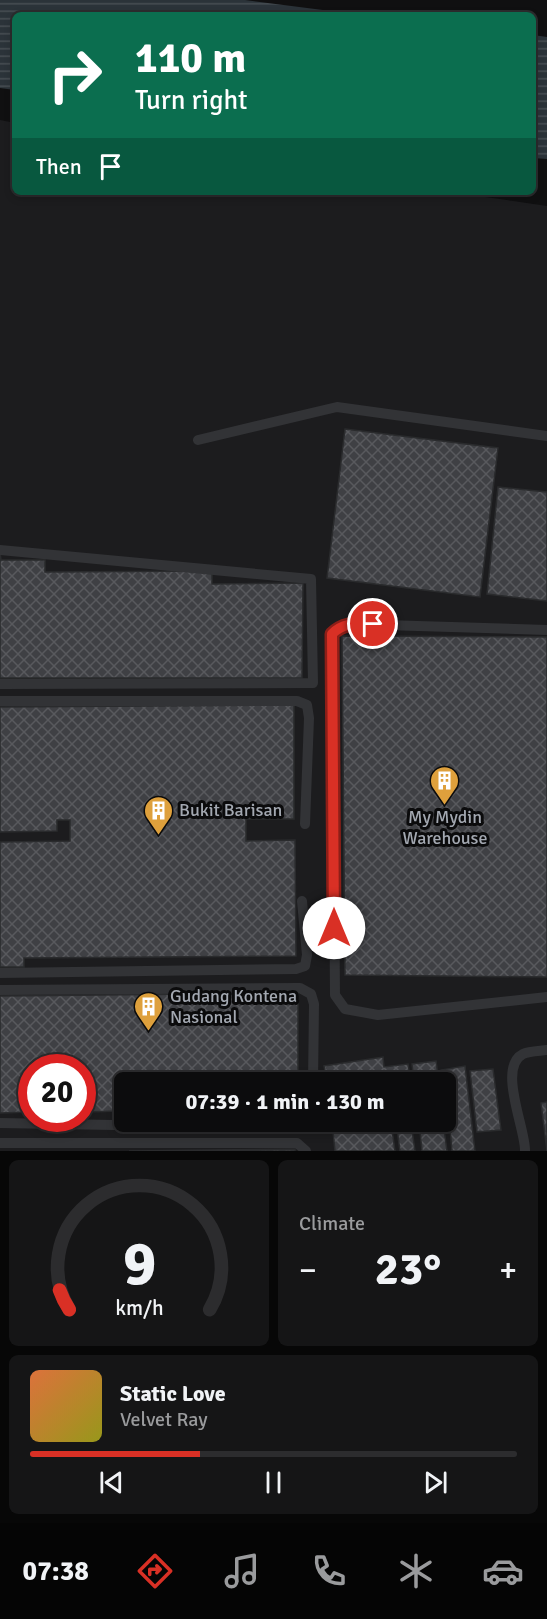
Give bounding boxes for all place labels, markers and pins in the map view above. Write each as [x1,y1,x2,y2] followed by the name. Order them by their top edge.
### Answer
[347,598,398,649] pin
[429,764,461,806] building icon: My Mydin Warehouse
[142,794,174,836] building icon: Bukit Barisan
[179,799,282,821] place label: Bukit Barisan
[403,806,487,849] place label: My Mydin Warehouse
[170,985,297,1028] place label: Gudang Kontena Nasional
[133,990,165,1032] building icon: Gudang Kontena Nasional

